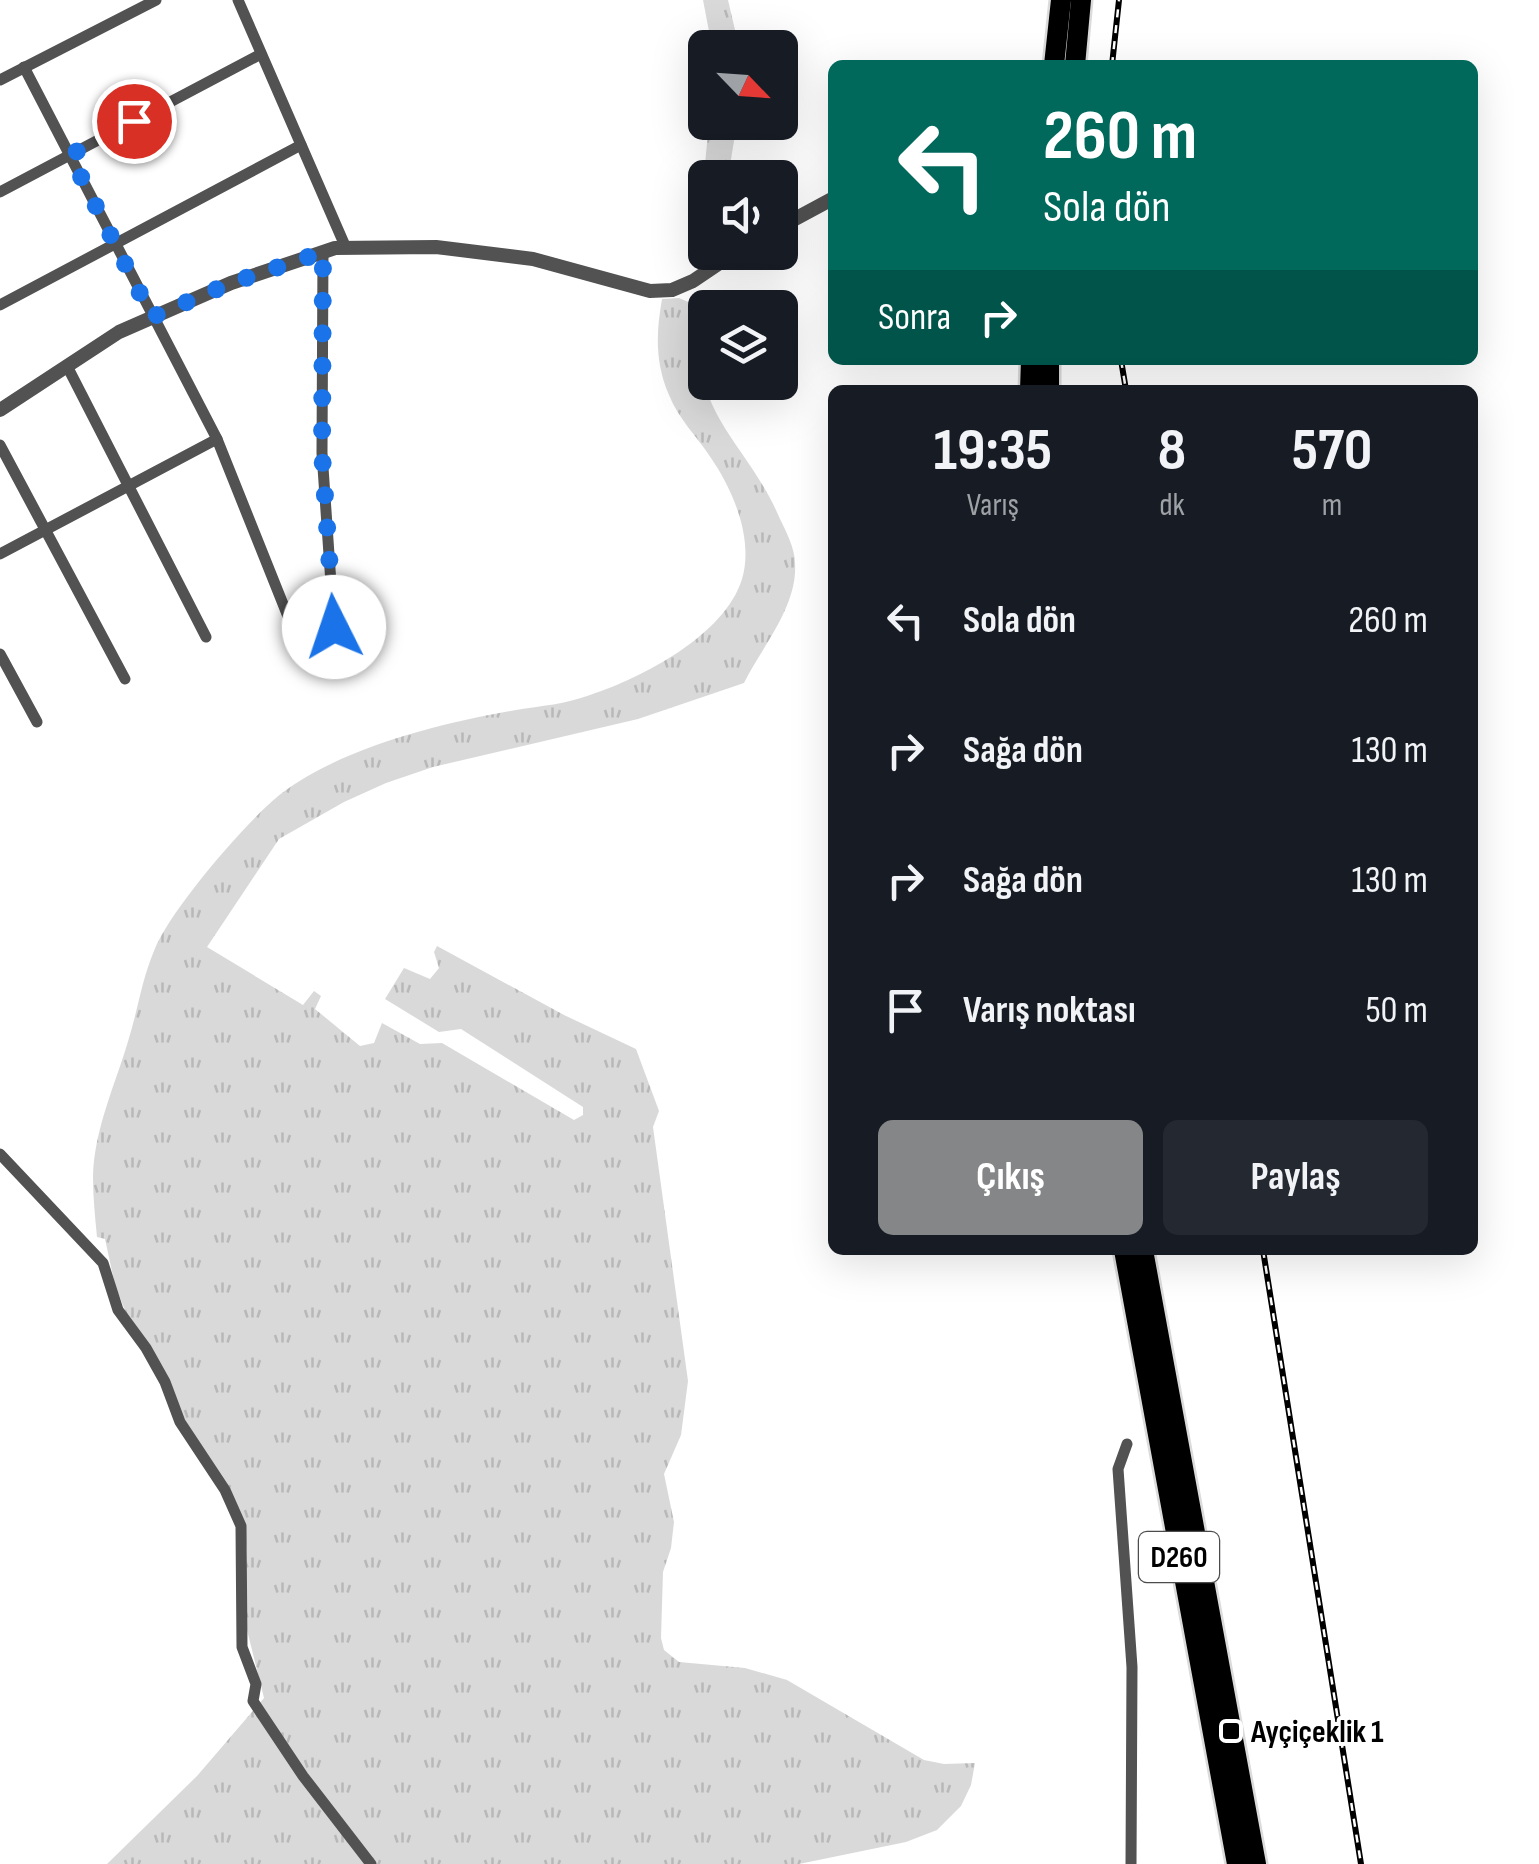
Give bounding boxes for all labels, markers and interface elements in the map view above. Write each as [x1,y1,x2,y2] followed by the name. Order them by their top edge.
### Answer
[688,30,798,140] north arrow
[688,30,798,400] map controls
[92,79,177,164] pin
[107,94,162,149] icon: arrive
[1043,95,1197,179] text: 260 m
[878,100,1008,230] icon: left
[688,160,798,270] button: sound
[1043,180,1171,235] text: Sola dön
[688,290,798,400] button: layers
[971,290,1026,345] icon: right
[878,295,951,340] text: Sonra
[934,415,1052,487] text: 19:35
[1158,415,1186,487] text: 8
[1292,415,1372,487] text: 570
[967,486,1019,525] text: Varış
[1159,486,1185,525] text: dk
[1322,486,1342,525] text: m
[282,575,386,679] position arrow
[878,593,933,648] icon: left
[963,598,1076,643] text: Sola dön
[1348,598,1428,643] text: 260 m
[878,723,933,778] icon: right
[963,728,1083,773] text: Sağa dön
[1351,728,1428,773] text: 130 m
[878,853,933,908] icon: right
[963,858,1083,903] text: Sağa dön
[1351,858,1428,903] text: 130 m
[878,983,933,1038] icon: arrive
[963,988,1136,1033] text: Varış noktası
[1365,988,1428,1033] text: 50 m
[878,1120,1143,1235] button: Çıkış
[1163,1120,1428,1235] button: Paylaş
[1139,1532,1219,1582] road number: D260
[1250,1713,1384,1752] place label: Ayçiçeklik 1
[1220,1720,1242,1742] marker: Ayçiçeklik 1

